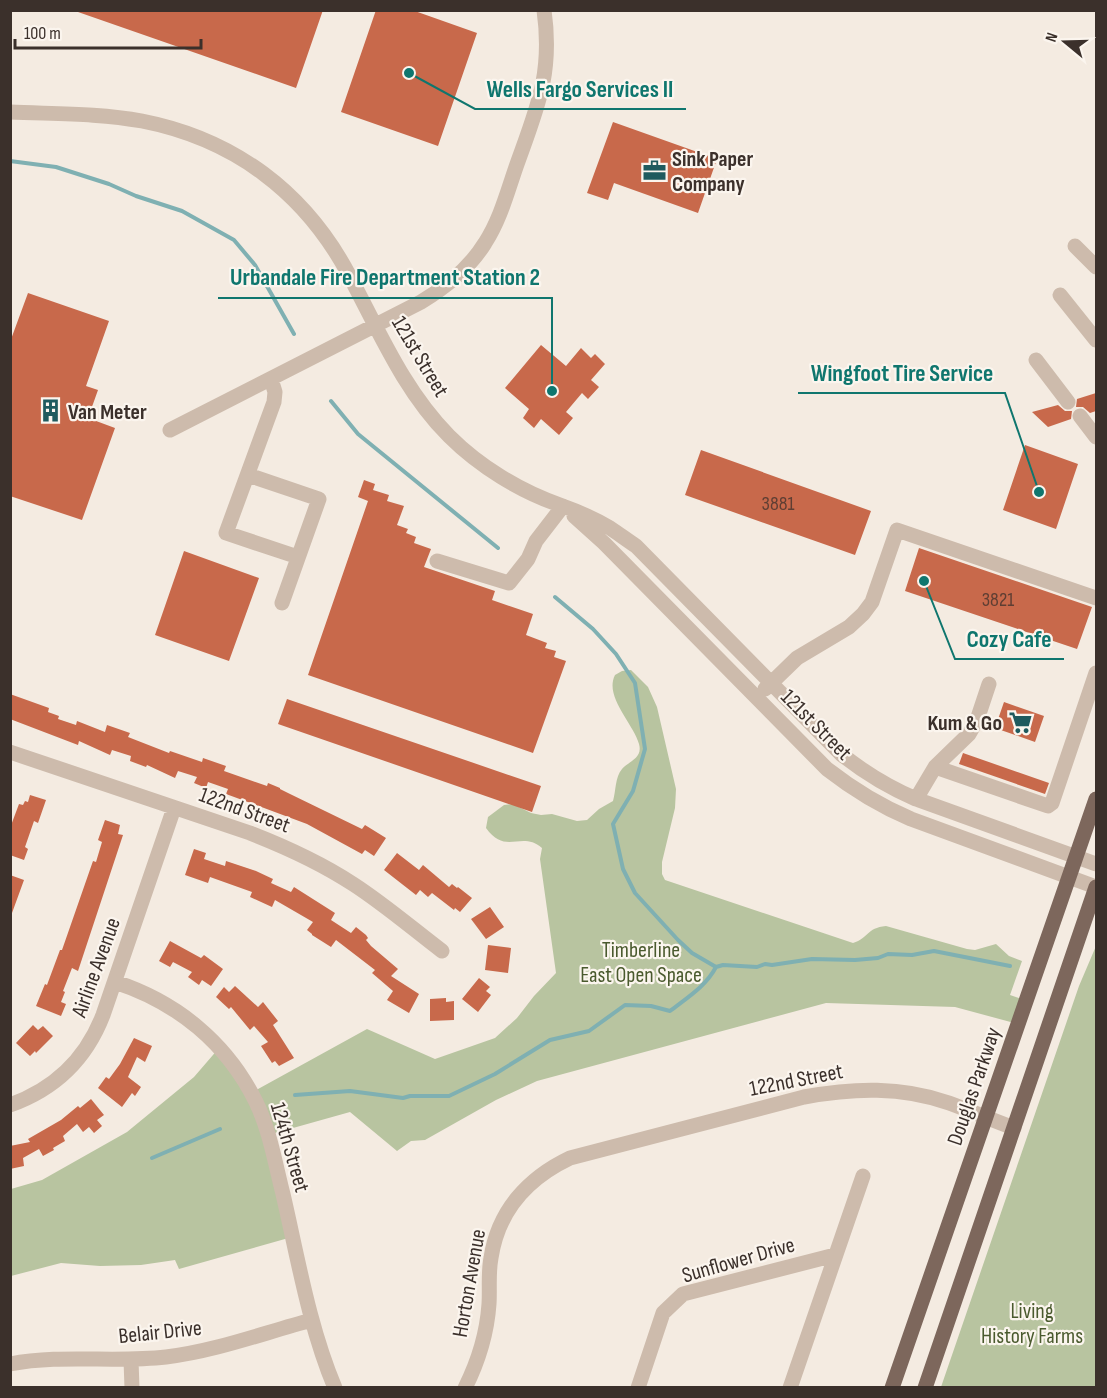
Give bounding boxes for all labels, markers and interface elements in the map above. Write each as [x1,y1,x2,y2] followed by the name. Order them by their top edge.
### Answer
[15,12,201,50] scale bar
[1035,12,1095,72] north arrow
[24,23,61,44] text: 100 m
[1042,30,1063,45] text: N
[475,67,686,109] callout: Wells Fargo Services II
[487,75,673,104] text: Wells Fargo Services II
[672,146,754,198] place label: Sink Paper Company
[641,158,667,184] office icon: Sink Paper Company
[218,256,552,298] callout: Urbandale Fire Department Station 2
[230,263,540,292] text: Urbandale Fire Department Station 2
[385,312,454,402] street label: 121st Street
[798,351,1005,393] callout: Wingfoot Tire Service
[811,359,993,388] text: Wingfoot Tire Service
[37,398,63,424] building icon: Van Meter
[68,399,147,426] place label: Van Meter
[762,492,794,516] house number: 3881
[982,588,1014,612] house number: 3821
[955,617,1064,659] callout: Cozy Cafe
[967,625,1051,654] text: Cozy Cafe
[775,684,857,766] street label: 121st Street
[1007,709,1033,735] supermarket icon: Kum & Go
[928,710,1002,737] place label: Kum & Go
[195,782,294,839] street label: 122nd Street
[66,914,127,1022] street label: Airline Avenue
[580,937,702,989] park label: Timberline East Open Space
[942,1023,1007,1149] street label: Douglas Parkway
[747,1058,846,1103] street label: 122nd Street
[264,1099,315,1196] street label: 124th Street
[447,1227,492,1339] street label: Horton Avenue
[679,1231,798,1289] street label: Sunflower Drive
[981,1298,1083,1350] park label: Living History Farms
[117,1315,203,1350] street label: Belair Drive

